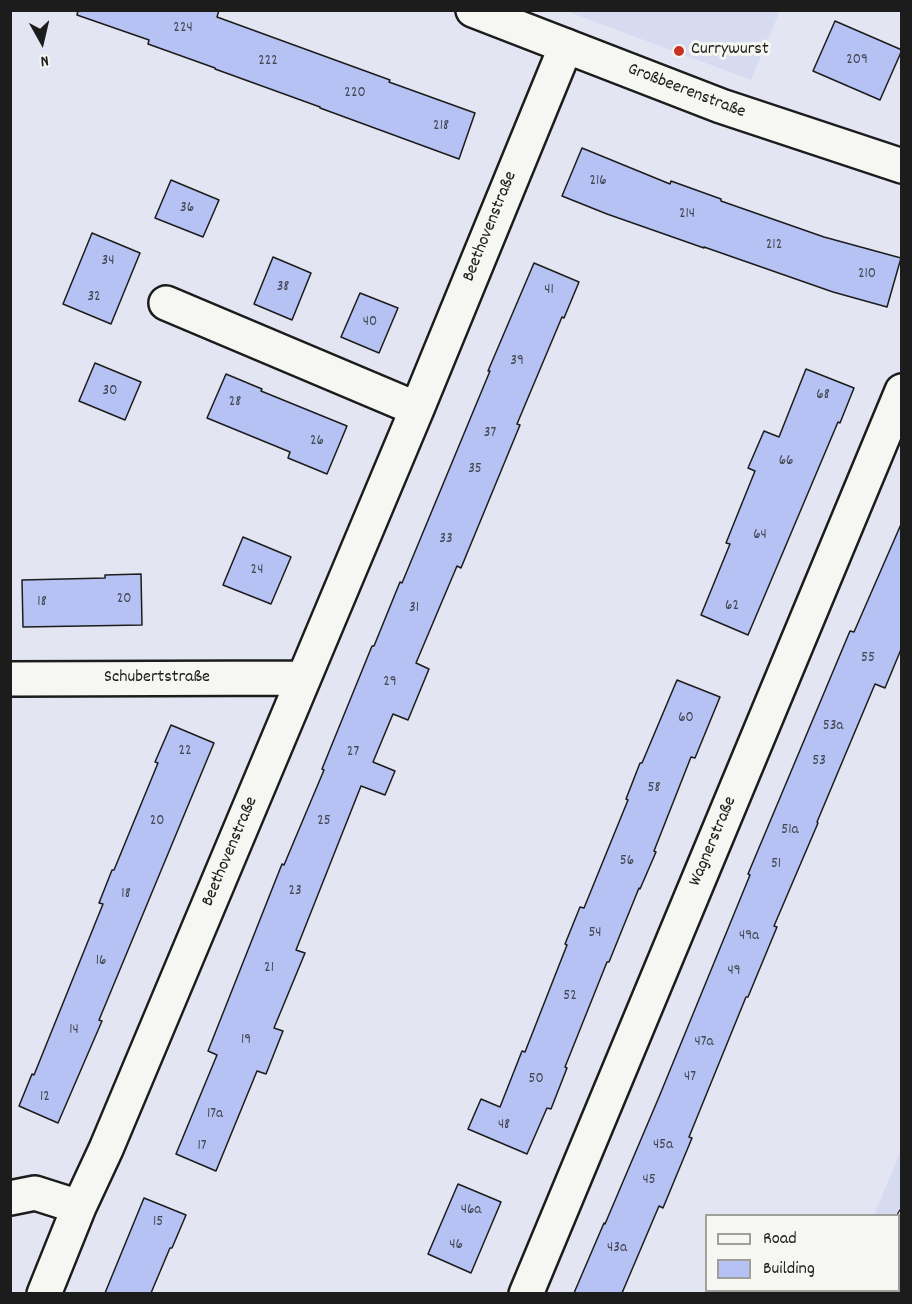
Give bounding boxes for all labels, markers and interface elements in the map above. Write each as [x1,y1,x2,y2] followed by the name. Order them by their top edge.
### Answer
[12,12,72,72] north arrow
[173,20,193,38] house number: 224
[691,40,769,62] place label: Currywurst
[672,44,686,58] marker: Currywurst
[39,48,50,72] text: N
[846,52,868,70] house number: 209
[258,53,278,71] house number: 222
[624,60,748,124] street label: Großbeerenstraße
[344,85,366,103] house number: 220
[433,118,449,136] house number: 218
[459,169,523,285] street label: Beethovenstraße
[589,173,607,191] house number: 216
[180,200,194,218] house number: 36
[679,206,695,224] house number: 214
[766,237,782,255] house number: 212
[102,253,114,271] house number: 34
[858,266,876,284] house number: 210
[277,279,289,297] house number: 38
[544,282,554,300] house number: 41
[87,289,101,307] house number: 32
[363,314,377,332] house number: 40
[510,353,524,371] house number: 39
[103,383,117,401] house number: 30
[816,387,830,405] house number: 68
[229,394,241,412] house number: 28
[484,425,496,443] house number: 37
[310,433,324,451] house number: 26
[779,453,793,471] house number: 66
[468,461,482,479] house number: 35
[753,527,767,545] house number: 64
[439,531,453,549] house number: 33
[251,562,263,580] house number: 24
[117,591,131,609] house number: 20
[37,594,47,612] house number: 18
[725,598,739,616] house number: 62
[409,600,419,618] house number: 31
[861,650,875,668] house number: 55
[104,668,210,690] street label: Schubertstraße
[383,674,397,692] house number: 29
[678,710,694,728] house number: 60
[823,718,843,736] house number: 53a
[178,743,192,761] house number: 22
[347,744,359,762] house number: 27
[812,753,826,771] house number: 53
[648,780,660,798] house number: 58
[198,794,264,910] street label: Beethovenstraße
[685,794,743,890] street label: Wagnerstraße
[150,813,164,831] house number: 20
[317,813,331,831] house number: 25
[781,822,799,840] house number: 51a
[620,853,634,871] house number: 56
[771,856,781,874] house number: 51
[288,883,302,901] house number: 23
[121,886,131,904] house number: 18
[588,925,602,943] house number: 54
[739,928,759,946] house number: 49a
[96,953,106,971] house number: 16
[264,960,274,978] house number: 21
[727,963,741,981] house number: 49
[563,988,577,1006] house number: 52
[69,1022,79,1040] house number: 14
[241,1032,251,1050] house number: 19
[694,1034,714,1052] house number: 47a
[684,1069,696,1087] house number: 47
[528,1071,544,1089] house number: 50
[40,1089,50,1107] house number: 12
[207,1106,223,1124] house number: 17a
[498,1117,510,1135] house number: 48
[653,1137,673,1155] house number: 45a
[197,1138,207,1156] house number: 17
[642,1172,656,1190] house number: 45
[461,1202,481,1220] house number: 46a
[153,1214,163,1232] house number: 15
[705,1214,900,1292] legend
[763,1227,797,1252] text: Road
[449,1237,463,1255] house number: 46
[607,1240,627,1258] house number: 43a
[763,1257,815,1282] text: Building

